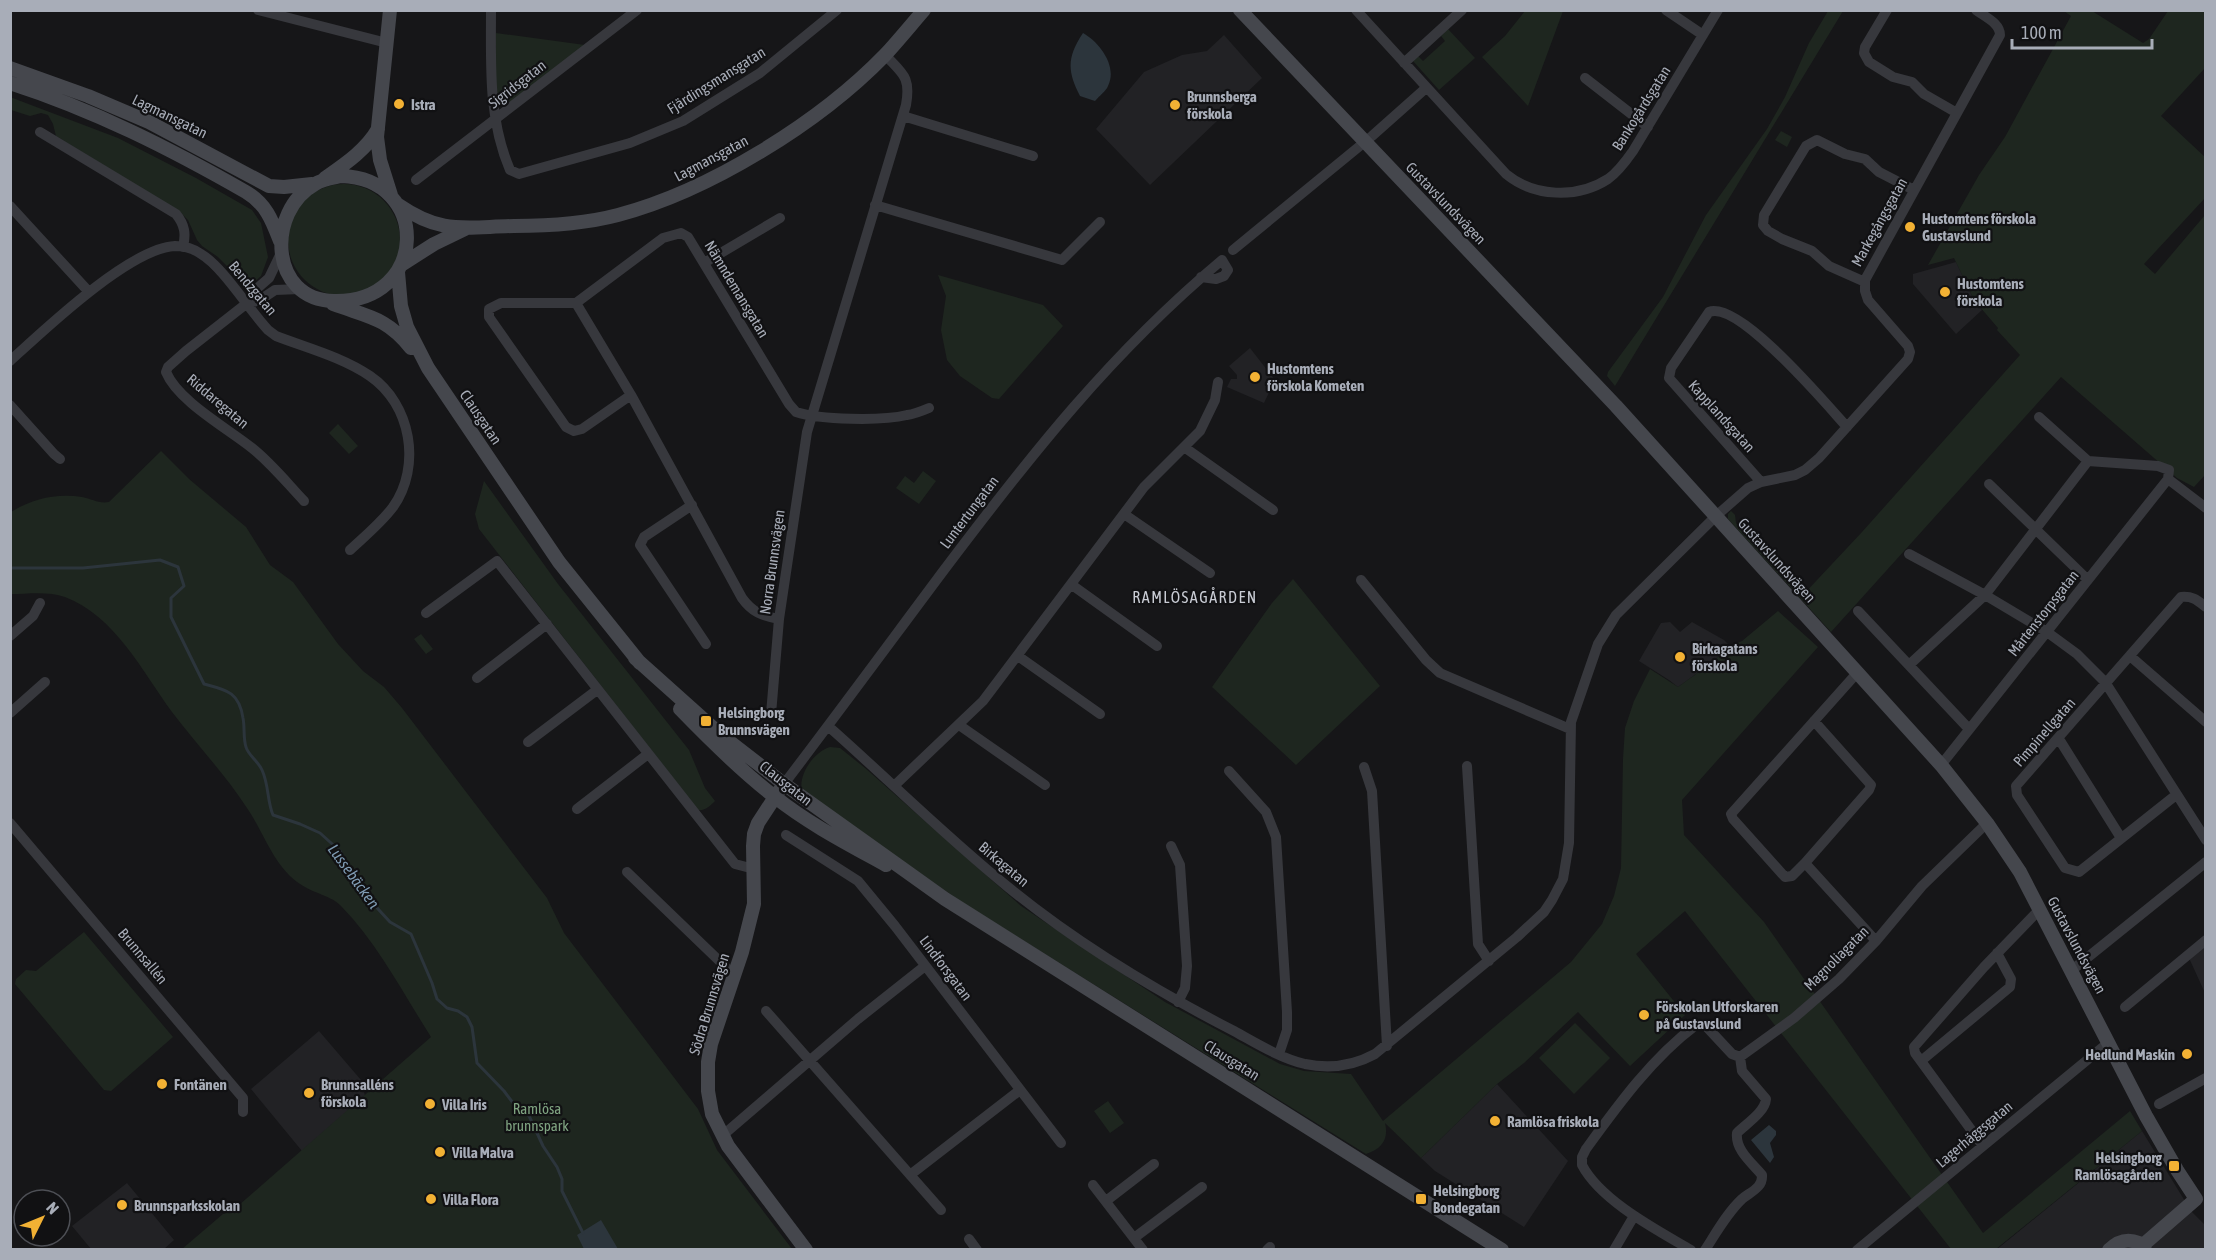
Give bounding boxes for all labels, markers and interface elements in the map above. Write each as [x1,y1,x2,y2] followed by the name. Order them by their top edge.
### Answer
[2012,12,2152,50] scale bar
[2021,22,2062,43] text: 100 m
[664,43,768,117] street label: Fjärdingsmansgatan
[485,56,549,112] street label: Sigridsgatan
[1608,63,1674,153] street label: Bankogårdsgatan
[1186,88,1257,122] place label: Brunnsberga förskola
[130,91,210,141] street label: Lagmansgatan
[411,96,436,113] place label: Istra
[392,97,406,111] marker: Istra
[1168,98,1182,112] marker: Brunnsberga förskola
[671,131,751,185] street label: Lagmansgatan
[1403,158,1489,248] street label: Gustavslundsvägen
[1848,175,1910,269] street label: Markegångsgatan
[1922,210,2036,244] place label: Hustomtens förskola Gustavslund
[1903,220,1917,234] marker: Hustomtens förskola Gustavslund
[701,238,773,340] street label: Nämndemansgatan
[225,257,281,319] street label: Bendzgatan
[1956,275,2025,309] place label: Hustomtens förskola
[1938,285,1952,299] marker: Hustomtens förskola
[1266,360,1364,394] place label: Hustomtens förskola Kometen
[184,370,252,432] street label: Riddaregatan
[1248,370,1262,384] marker: Hustomtens förskola Kometen
[1685,377,1759,455] street label: Kapplandsgatan
[457,387,505,447] street label: Clausgatan
[936,472,1002,552] street label: Luntertungatan
[756,509,788,615] street label: Norra Brunnsvägen
[1735,514,1819,606] street label: Gustavslundsvägen
[2004,567,2082,659] street label: Mårtenstorpsgatan
[1132,587,1258,606] district label: RAMLÖSAGÅRDEN
[1691,640,1758,674] place label: Birkagatans förskola
[1673,650,1687,664] marker: Birkagatans förskola
[2010,694,2078,770] street label: Pimpinellgatan
[718,704,790,738] place label: Helsingborg Brunnsvägen
[699,714,713,728] marker: Helsingborg Brunnsvägen
[756,757,816,809] street label: Clausgatan
[975,838,1033,890] street label: Birkagatan
[325,840,384,912] water label: Lussebäcken
[2044,894,2110,996] street label: Gustavslundsvägen
[1800,922,1872,994] street label: Magnoliagatan
[115,925,171,987] street label: Brunnsallén
[916,932,976,1004] street label: Lindforsgatan
[685,951,733,1057] street label: Södra Brunnsvägen
[1656,998,1778,1032] place label: Förskolan Utforskaren på Gustavslund
[1637,1008,1651,1022] marker: Förskolan Utforskaren på Gustavslund
[1201,1036,1263,1084] street label: Clausgatan
[2085,1046,2175,1063] place label: Hedlund Maskin
[2180,1047,2194,1061] marker: Hedlund Maskin
[174,1076,227,1093] place label: Fontänen
[320,1076,394,1110] place label: Brunnsalléns förskola
[155,1077,169,1091] marker: Fontänen
[302,1086,316,1100] marker: Brunnsalléns förskola
[441,1096,487,1113] place label: Villa Iris
[423,1097,437,1111] marker: Villa Iris
[1933,1097,2015,1171] street label: Lagerhäggsgatan
[505,1100,569,1134] park label: Ramlösa brunnspark
[1507,1113,1599,1130] place label: Ramlösa friskola
[1488,1114,1502,1128] marker: Ramlösa friskola
[451,1144,514,1161] place label: Villa Malva
[433,1145,447,1159] marker: Villa Malva
[2075,1149,2163,1183] place label: Helsingborg Ramlösagården
[2167,1159,2181,1173] marker: Helsingborg Ramlösagården
[1433,1182,1500,1216] place label: Helsingborg Bondegatan
[12,1188,72,1248] north arrow
[442,1191,499,1208] place label: Villa Flora
[424,1192,438,1206] marker: Villa Flora
[1414,1192,1428,1206] marker: Helsingborg Bondegatan
[134,1197,240,1214] place label: Brunnsparksskolan
[43,1198,63,1217] text: N
[115,1198,129,1212] marker: Brunnsparksskolan

